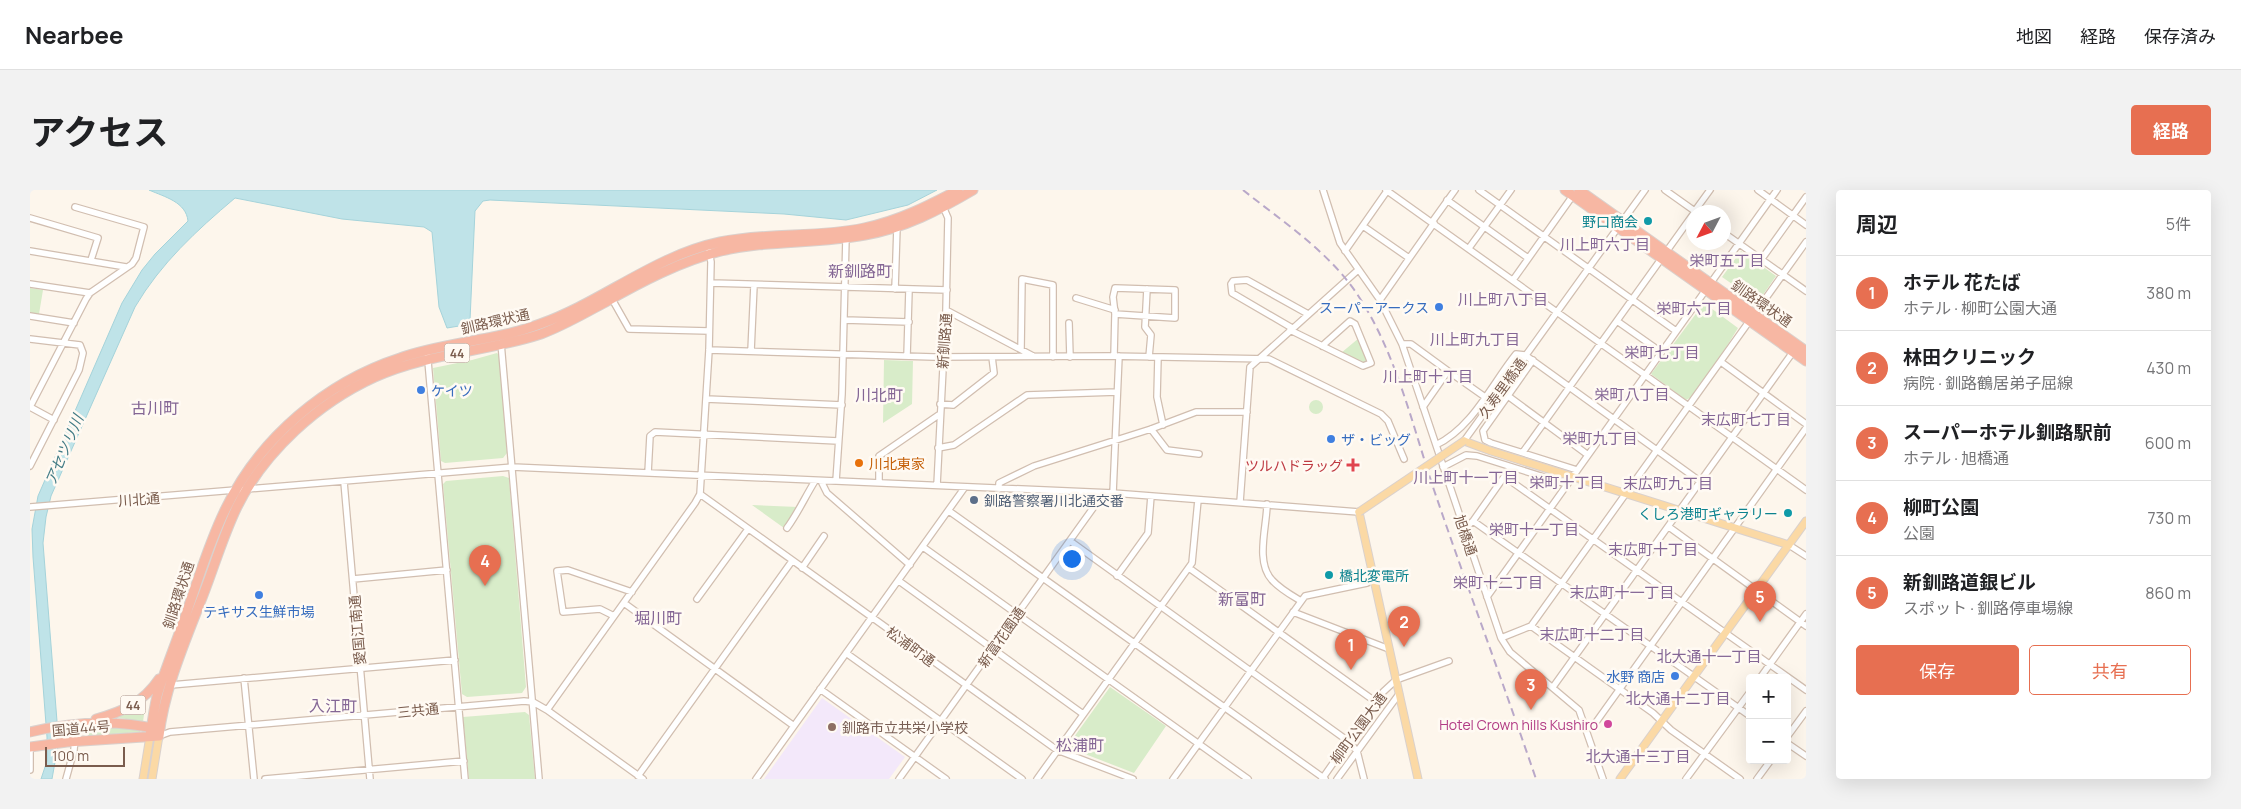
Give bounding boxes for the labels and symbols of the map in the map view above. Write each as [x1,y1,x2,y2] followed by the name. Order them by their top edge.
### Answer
[1686,205,1731,250] north arrow
[1582,212,1638,231] place label: 野口商会
[1642,215,1654,227] marker: 野口商会
[1560,234,1650,255] district label: 川上町六丁目
[1689,250,1765,271] district label: 栄町五丁目
[828,260,892,282] district label: 新釧路町
[1728,275,1796,331] street label: 釧路環状通
[1458,289,1548,310] district label: 川上町八丁目
[1319,298,1429,317] place label: スーパーアークス
[1656,298,1732,319] district label: 栄町六丁目
[1433,301,1445,313] marker: スーパーアークス
[459,304,531,338] street label: 釧路環状通
[933,312,955,370] street label: 新釧路通
[1430,329,1520,350] district label: 川上町九丁目
[1624,342,1700,363] district label: 栄町七丁目
[444,344,470,362] road number: 44
[1474,354,1530,422] street label: 久寿里橋通
[1383,366,1473,387] district label: 川上町十丁目
[431,381,473,400] place label: ケイツ
[415,384,427,396] marker: ケイツ
[855,384,903,406] district label: 川北町
[1594,384,1670,405] district label: 栄町八丁目
[131,397,179,419] district label: 古川町
[1701,409,1791,430] district label: 末広町七丁目
[40,410,89,488] water label: アセツリ川
[1562,428,1638,449] district label: 栄町九丁目
[1341,430,1411,449] place label: ザ・ビッグ
[1325,433,1337,445] marker: ザ・ビッグ
[869,454,925,473] place label: 川北東家
[1245,456,1343,475] place label: ツルハドラッグ
[853,457,865,469] marker: 川北東家
[1347,459,1359,471] marker: ツルハドラッグ
[1413,467,1519,488] district label: 川上町十一丁目
[1529,472,1605,493] district label: 栄町十丁目
[1623,473,1713,494] district label: 末広町九丁目
[117,488,161,510] street label: 川北通
[984,491,1124,510] place label: 釧路警察署川北通交番
[968,494,980,506] marker: 釧路警察署川北通交番
[1638,504,1778,523] place label: くしろ港町ギャラリー
[1782,507,1794,519] marker: くしろ港町ギャラリー
[1450,512,1482,558] street label: 旭橋通
[1489,519,1579,540] district label: 栄町十一丁目
[1608,539,1698,560] district label: 末広町十丁目
[469,545,501,586] pin: 4
[1059,546,1085,572] your location
[158,559,198,631] street label: 釧路環状通
[1339,566,1409,585] place label: 橋北変電所
[1323,569,1335,581] marker: 橋北変電所
[1453,572,1543,593] district label: 栄町十二丁目
[1744,581,1776,622] pin: 5
[1569,582,1675,603] district label: 末広町十一丁目
[1218,588,1266,610] district label: 新富町
[253,589,265,601] marker: テキサス生鮮市場
[344,594,370,666] street label: 愛国江南通
[203,602,315,621] place label: テキサス生鮮市場
[973,603,1029,671] street label: 新富花園通
[1388,606,1420,647] pin: 2
[634,607,682,629] district label: 堀川町
[883,622,939,670] street label: 松浦町通
[1539,624,1645,645] district label: 末広町十二丁目
[1335,629,1367,670] pin: 1
[1656,646,1762,667] district label: 北大通十一丁目
[1606,667,1665,686] place label: 水野 商店
[1515,669,1547,710] pin: 3
[1669,670,1681,682] marker: 水野 商店
[1326,688,1390,768] street label: 柳町公園大通
[1625,688,1731,709] district label: 北大通十二丁目
[309,695,357,717] district label: 入江町
[120,696,146,714] road number: 44
[396,698,440,722] street label: 三共通
[1439,715,1598,734] place label: Hotel Crown hills Kushiro
[51,716,111,740] street label: 国道44号
[842,718,968,737] place label: 釧路市立共栄小学校
[1602,718,1614,730] marker: Hotel Crown hills Kushiro
[826,721,838,733] marker: 釧路市立共栄小学校
[1056,734,1104,756] district label: 松浦町
[45,744,125,767] scale bar
[1585,746,1691,767] district label: 北大通十三丁目

